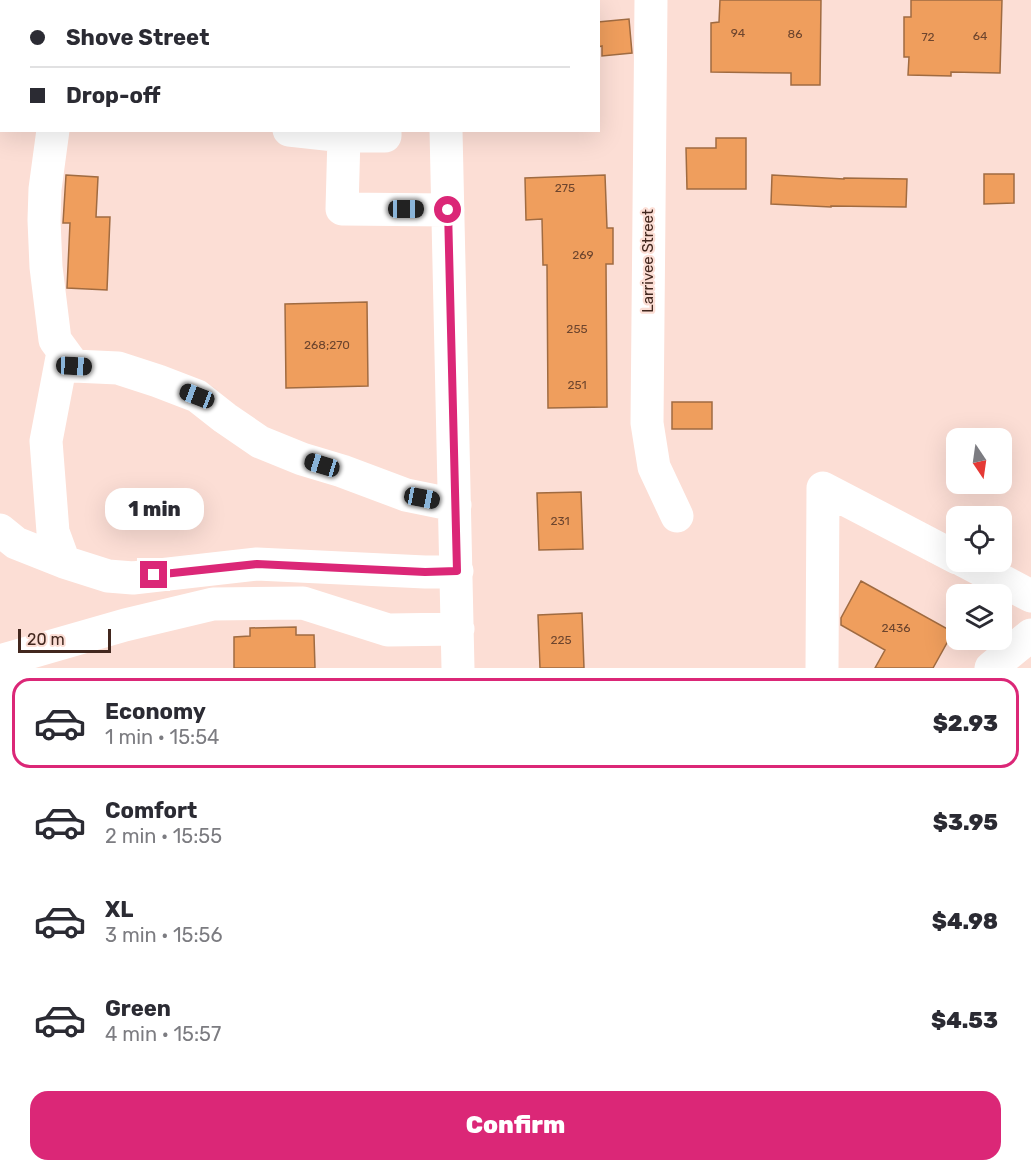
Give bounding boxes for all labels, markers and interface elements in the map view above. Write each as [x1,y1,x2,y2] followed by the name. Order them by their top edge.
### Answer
[66,24,209,51] text: Shove Street
[731,26,746,40] house number: 94
[788,27,802,41] house number: 86
[973,29,988,43] house number: 64
[921,30,935,44] house number: 72
[66,82,161,109] text: Drop-off
[555,181,575,195] house number: 275
[434,196,461,223] route start
[388,200,424,218] car
[639,209,657,313] street label: Larrivee Street
[572,248,594,262] house number: 269
[566,322,588,336] house number: 255
[304,338,350,352] house number: 268;270
[56,356,92,376] car
[567,378,587,392] house number: 251
[177,381,217,411] car
[946,428,1012,494] north arrow
[946,428,1012,650] map controls
[302,451,342,479] car
[403,486,441,510] car
[104,488,204,530] callout: 1 min
[128,497,181,521] text: 1 min
[946,506,1012,572] button: locate
[550,514,570,528] house number: 231
[140,561,167,588] route end
[946,584,1012,650] button: layers
[882,621,910,635] house number: 2436
[18,626,111,654] scale bar
[27,630,65,649] text: 20 m
[550,633,572,647] house number: 225
[33,696,87,750] icon: car
[105,698,206,725] text: Economy
[933,710,998,737] text: $2.93
[105,725,219,749] text: 1 min · 15:54
[33,795,87,849] icon: car
[105,797,197,824] text: Comfort
[933,809,998,836] text: $3.95
[105,824,222,848] text: 2 min · 15:55
[33,894,87,948] icon: car
[105,896,133,923] text: XL
[932,908,998,935] text: $4.98
[105,923,223,947] text: 3 min · 15:56
[33,993,87,1047] icon: car
[105,995,171,1022] text: Green
[931,1007,998,1034] text: $4.53
[105,1022,221,1046] text: 4 min · 15:57
[30,1091,1001,1160] button: Confirm

